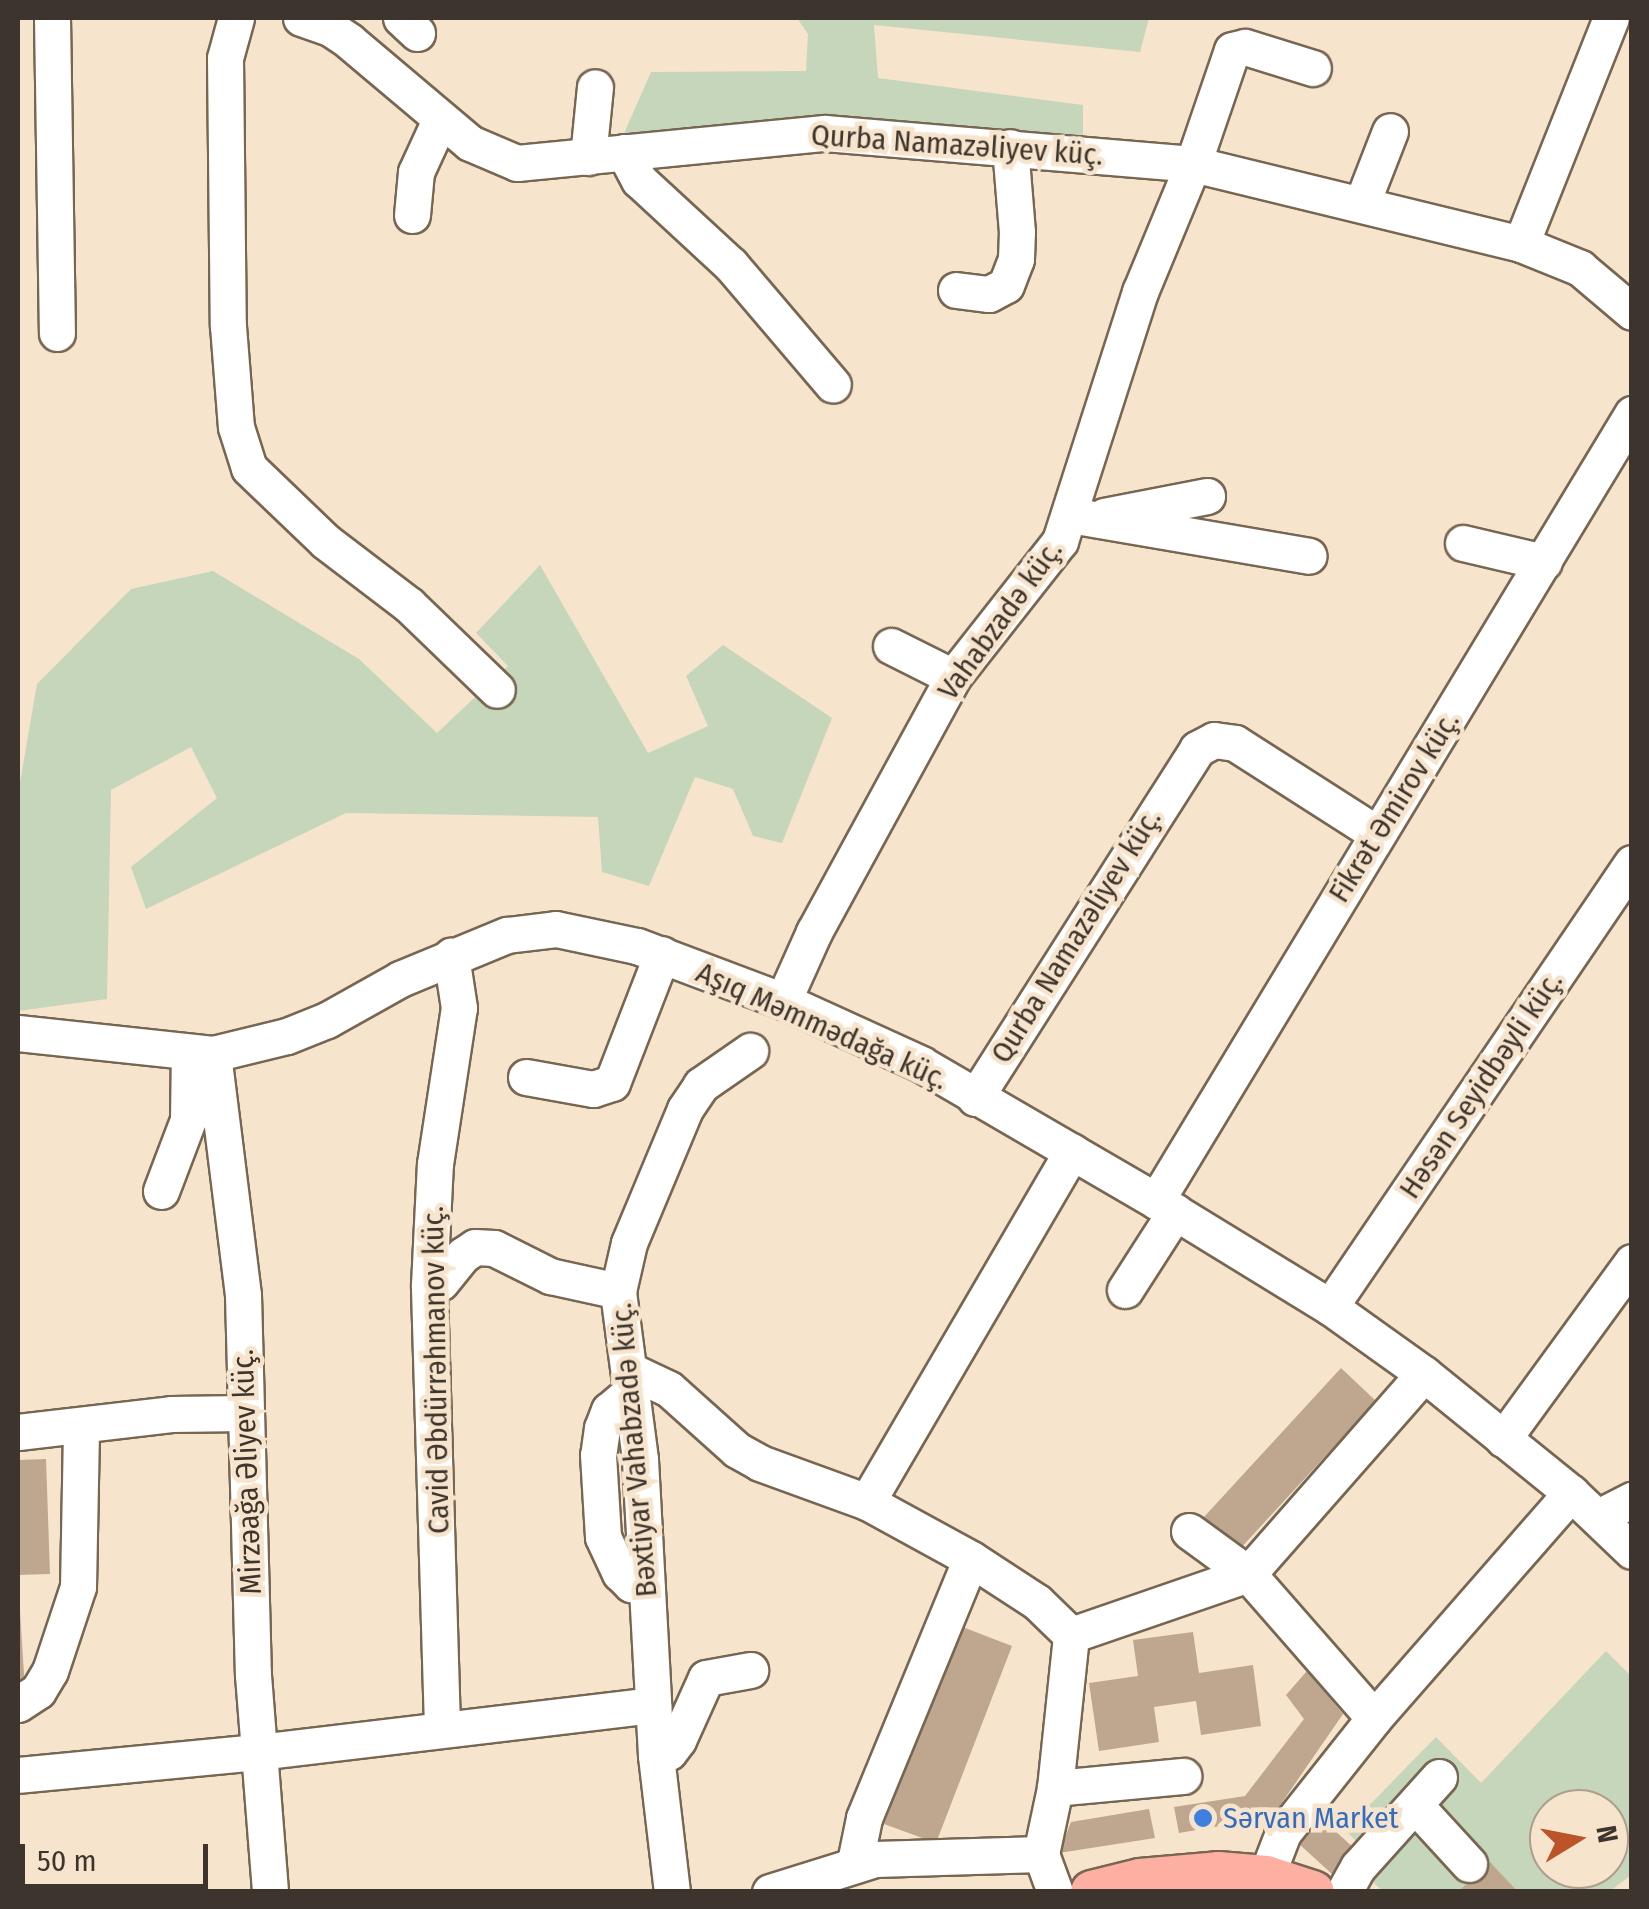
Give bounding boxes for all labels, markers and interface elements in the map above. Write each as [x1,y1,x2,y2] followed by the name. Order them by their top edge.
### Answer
[810,117,1104,173] street label: Qurba Namazəliyev küç.
[930,533,1070,707] street label: Vahabzadə küç.
[1321,705,1467,909] street label: Fikrət Əmirov küç.
[983,802,1169,1070] street label: Qurba Namazəliyev küç.
[691,954,953,1098] street label: Aşıq Məmmədağa küç.
[1392,965,1570,1205] street label: Həsən Seyidbəyli küç.
[415,1206,457,1534] street label: Cavid Əbdürrəhmanov küç.
[603,1301,665,1599] street label: Bəxtiyar Vahabzadə küç.
[225,1349,269,1595] street label: Mirzəağa Əliyev küç.
[1529,1789,1629,1889] north arrow
[1223,1800,1399,1836] place label: Sərvan Market
[1192,1807,1214,1829] marker: Sərvan Market
[1589,1823,1625,1845] text: N
[25,1824,212,1886] scale bar
[37,1843,97,1879] text: 50 m

